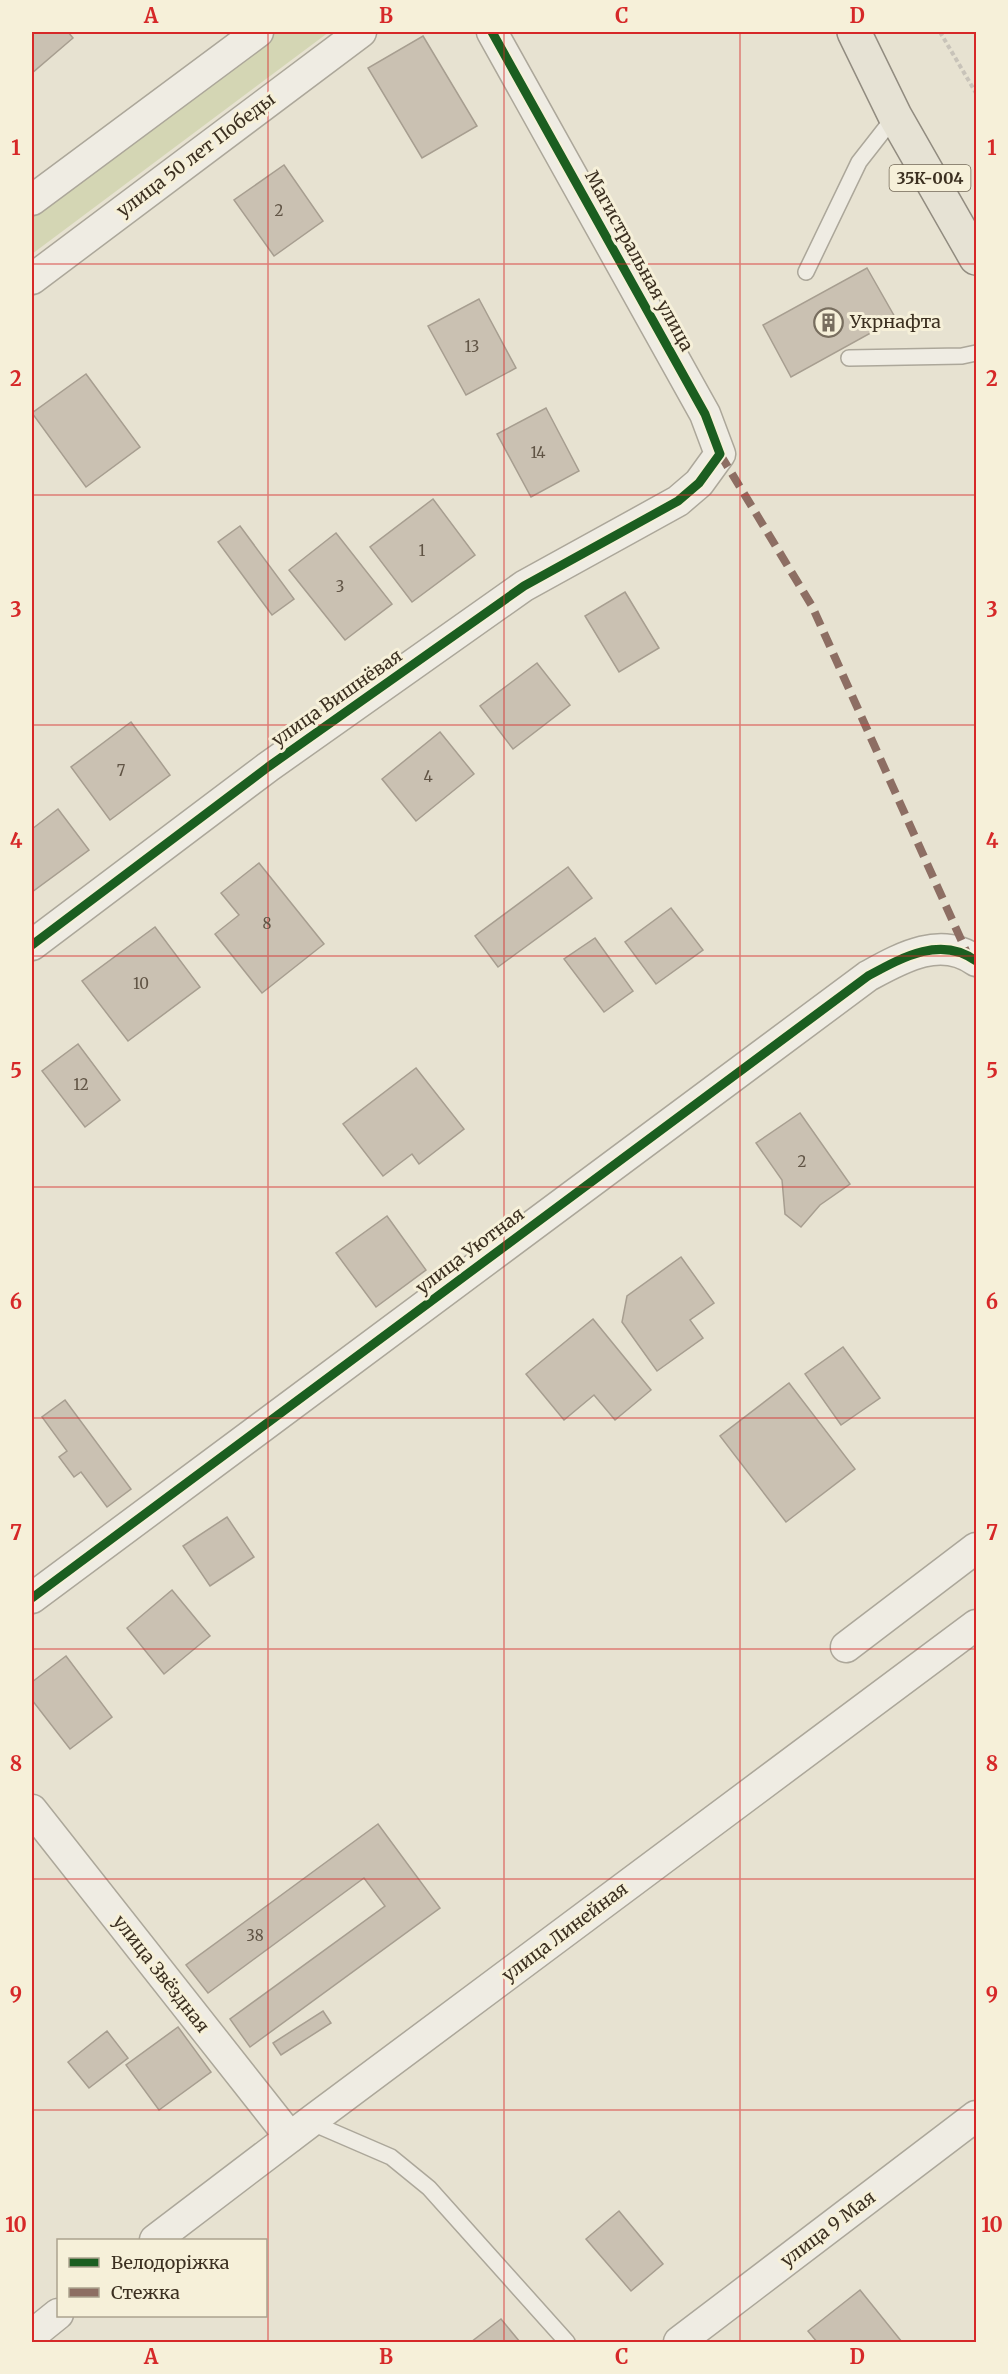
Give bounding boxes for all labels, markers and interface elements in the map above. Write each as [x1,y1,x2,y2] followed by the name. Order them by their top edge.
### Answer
[143,3,159,28] text: A
[379,3,393,28] text: B
[615,3,629,28] text: C
[849,3,865,28] text: D
[112,87,280,222] street label: улица 50 лет Победы
[11,135,21,160] text: 1
[987,135,997,160] text: 1
[890,165,970,191] road number: 35К-004
[580,166,699,355] street label: Магистральная улица
[275,201,284,220] house number: 2
[813,306,845,338] building icon: Укрнафта
[849,310,941,333] place label: Укрнафта
[465,337,479,356] house number: 13
[10,366,22,391] text: 2
[986,366,998,391] text: 2
[530,443,546,462] house number: 14
[419,541,426,560] house number: 1
[336,577,344,596] house number: 3
[10,597,22,622] text: 3
[986,597,998,622] text: 3
[267,644,407,751] street label: улица Вишнёвая
[117,761,126,780] house number: 7
[423,767,433,786] house number: 4
[10,828,23,853] text: 4
[986,828,999,853] text: 4
[263,914,272,933] house number: 8
[133,974,149,993] house number: 10
[10,1058,22,1083] text: 5
[986,1058,998,1083] text: 5
[73,1075,89,1094] house number: 12
[798,1152,807,1171] house number: 2
[411,1202,529,1299] street label: улица Уютная
[10,1289,22,1314] text: 6
[986,1289,998,1314] text: 6
[10,1520,22,1545] text: 7
[986,1520,998,1545] text: 7
[10,1751,22,1776] text: 8
[986,1751,998,1776] text: 8
[497,1877,632,1986] street label: улица Линейная
[108,1910,215,2037] street label: улица Звёздная
[246,1926,264,1945] house number: 38
[10,1982,22,2007] text: 9
[986,1982,998,2007] text: 9
[776,2185,880,2272] street label: улица 9 Мая
[5,2212,27,2237] text: 10
[981,2212,1003,2237] text: 10
[57,2239,267,2317] legend
[111,2251,230,2274] text: Велодоріжка
[111,2281,180,2304] text: Стежка
[143,2344,159,2369] text: A
[379,2344,393,2369] text: B
[615,2344,629,2369] text: C
[849,2344,865,2369] text: D

